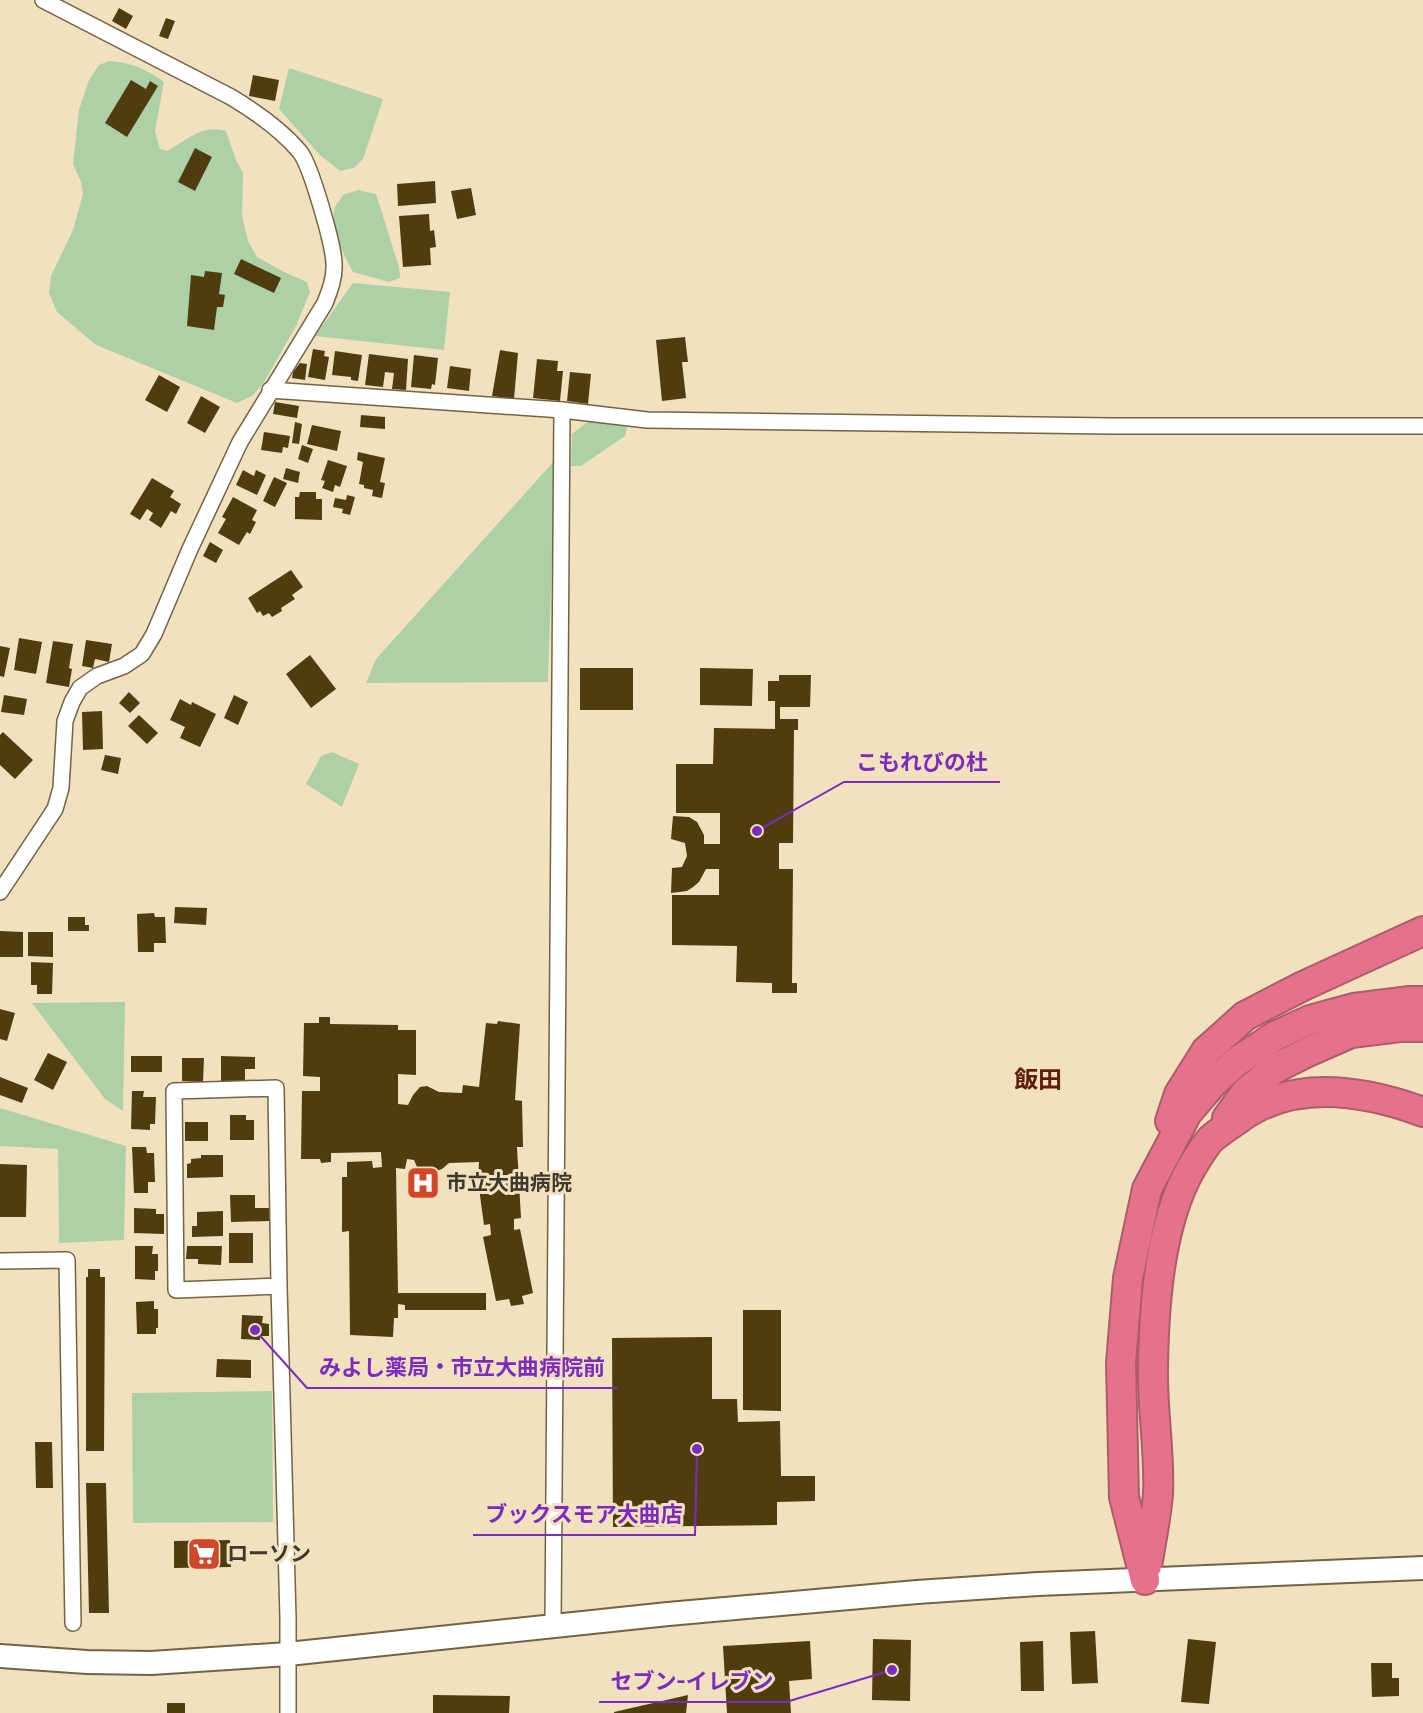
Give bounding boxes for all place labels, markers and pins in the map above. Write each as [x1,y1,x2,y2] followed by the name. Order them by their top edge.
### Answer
[844,742,1000,782] callout: こもれびの杜
[405,1165,441,1201] hospital icon: 市立大曲病院
[446,1170,572,1196] place label: 市立大曲病院
[307,1348,617,1388] callout: みよし薬局・市立大曲病院前
[473,1495,695,1535] callout: ブックスモア大曲店
[186,1536,222,1572] supermarket icon: ローソン
[227,1541,311,1567] place label: ローソン
[599,1662,786,1702] callout: セブン-イレブン

